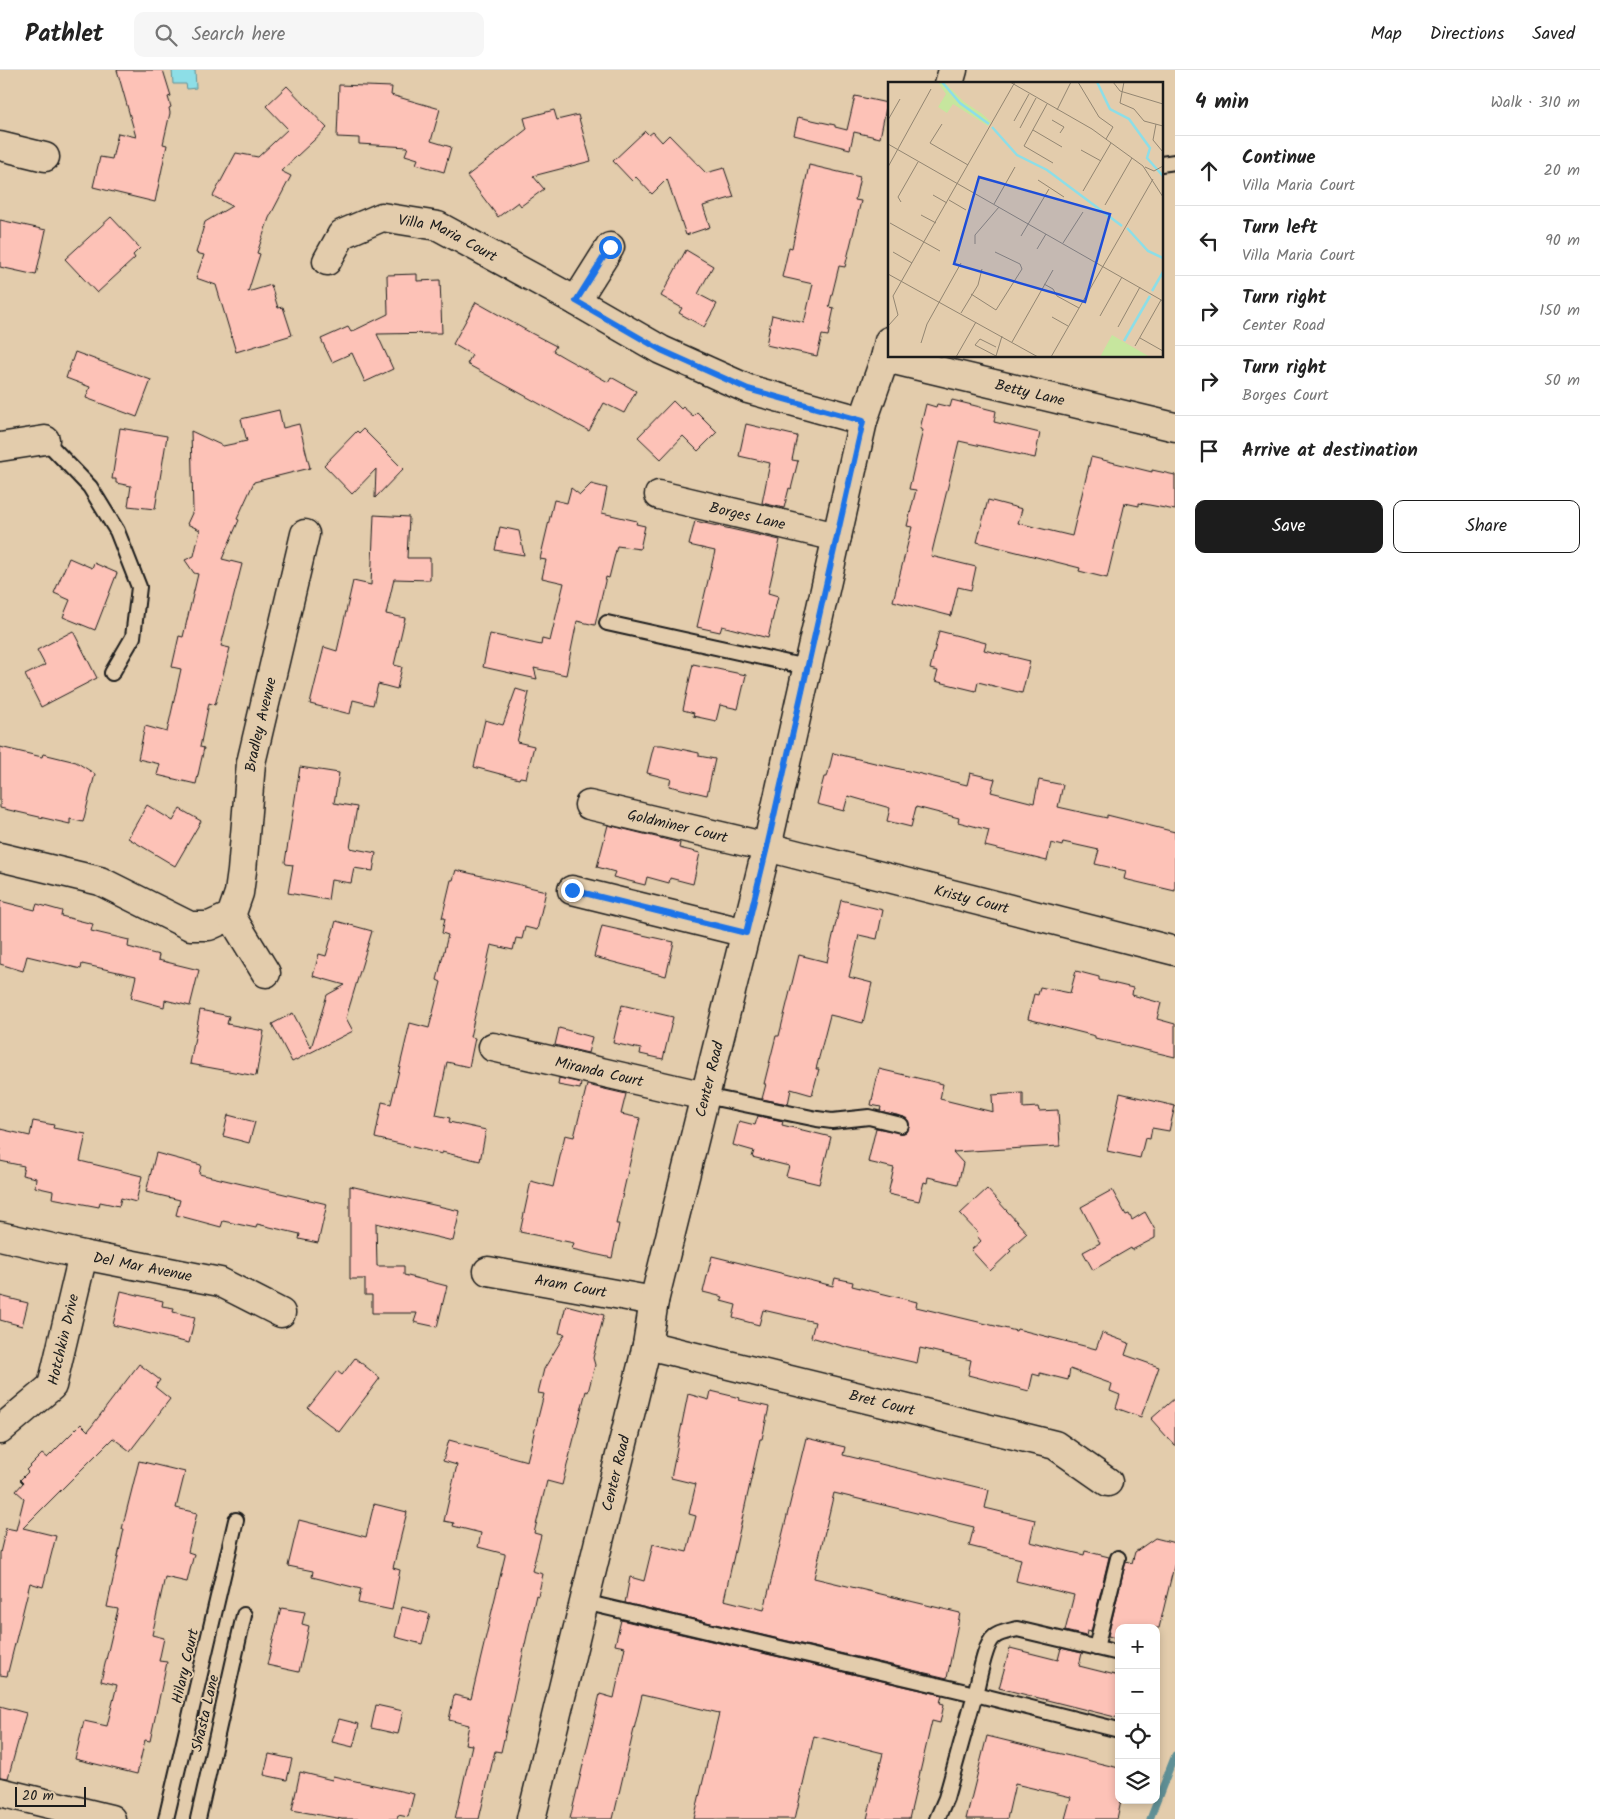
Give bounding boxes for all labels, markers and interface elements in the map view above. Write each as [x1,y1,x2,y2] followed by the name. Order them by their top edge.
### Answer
[134,12,484,57] search box
[25,15,104,54] text: Pathlet
[192,20,285,50] text: Search here
[1370,20,1402,49] text: Map
[1430,20,1504,49] text: Directions
[1532,20,1575,49] text: Saved
[152,21,180,49] icon: search
[888,82,1162,358] inset map
[1195,86,1249,119] text: 4 min
[1491,90,1580,115] text: Walk · 310 m
[1242,143,1315,173] text: Continue
[1195,157,1223,185] icon: ahead
[1544,158,1580,183] text: 20 m
[1242,173,1355,198] text: Villa Maria Court
[396,209,501,269] street label: Villa Maria Court
[1242,213,1317,243] text: Turn left
[1195,227,1223,255] icon: left
[1545,228,1580,253] text: 90 m
[599,236,622,259] route start
[1242,243,1355,268] text: Villa Maria Court
[1242,283,1327,313] text: Turn right
[1195,297,1223,325] icon: right
[1539,298,1580,323] text: 150 m
[1242,313,1325,338] text: Center Road
[1242,353,1327,383] text: Turn right
[1195,367,1223,395] icon: right
[1544,368,1580,393] text: 50 m
[992,374,1067,413] street label: Betty Lane
[1242,383,1329,408] text: Borges Court
[1242,436,1418,466] text: Arrive at destination
[1195,437,1223,465] icon: arrive
[707,496,788,538] street label: Borges Lane
[1195,500,1383,553] button: Save
[1393,500,1580,553] button: Share
[239,675,284,773] street label: Bradley Avenue
[625,803,730,850] street label: Goldminer Court
[561,879,584,902] route end
[931,879,1012,921] street label: Kristy Court
[689,1039,731,1120] street label: Center Road
[553,1051,646,1094] street label: Miranda Court
[91,1246,194,1289] street label: Del Mar Avenue
[532,1269,609,1305] street label: Aram Court
[42,1291,86,1388] street label: Hotchkin Drive
[846,1384,917,1423] street label: Bret Court
[596,1432,638,1514] street label: Center Road
[1115,1624,1160,1804] map controls
[1115,1624,1160,1669] button: +
[166,1626,206,1706] street label: Hilary Court
[1115,1669,1160,1714] button: −
[185,1672,227,1754] street label: Shasta Lane
[1115,1714,1160,1759] button: locate
[1115,1759,1160,1804] button: layers
[15,1784,86,1807] scale bar
[22,1785,54,1807] text: 20 m

